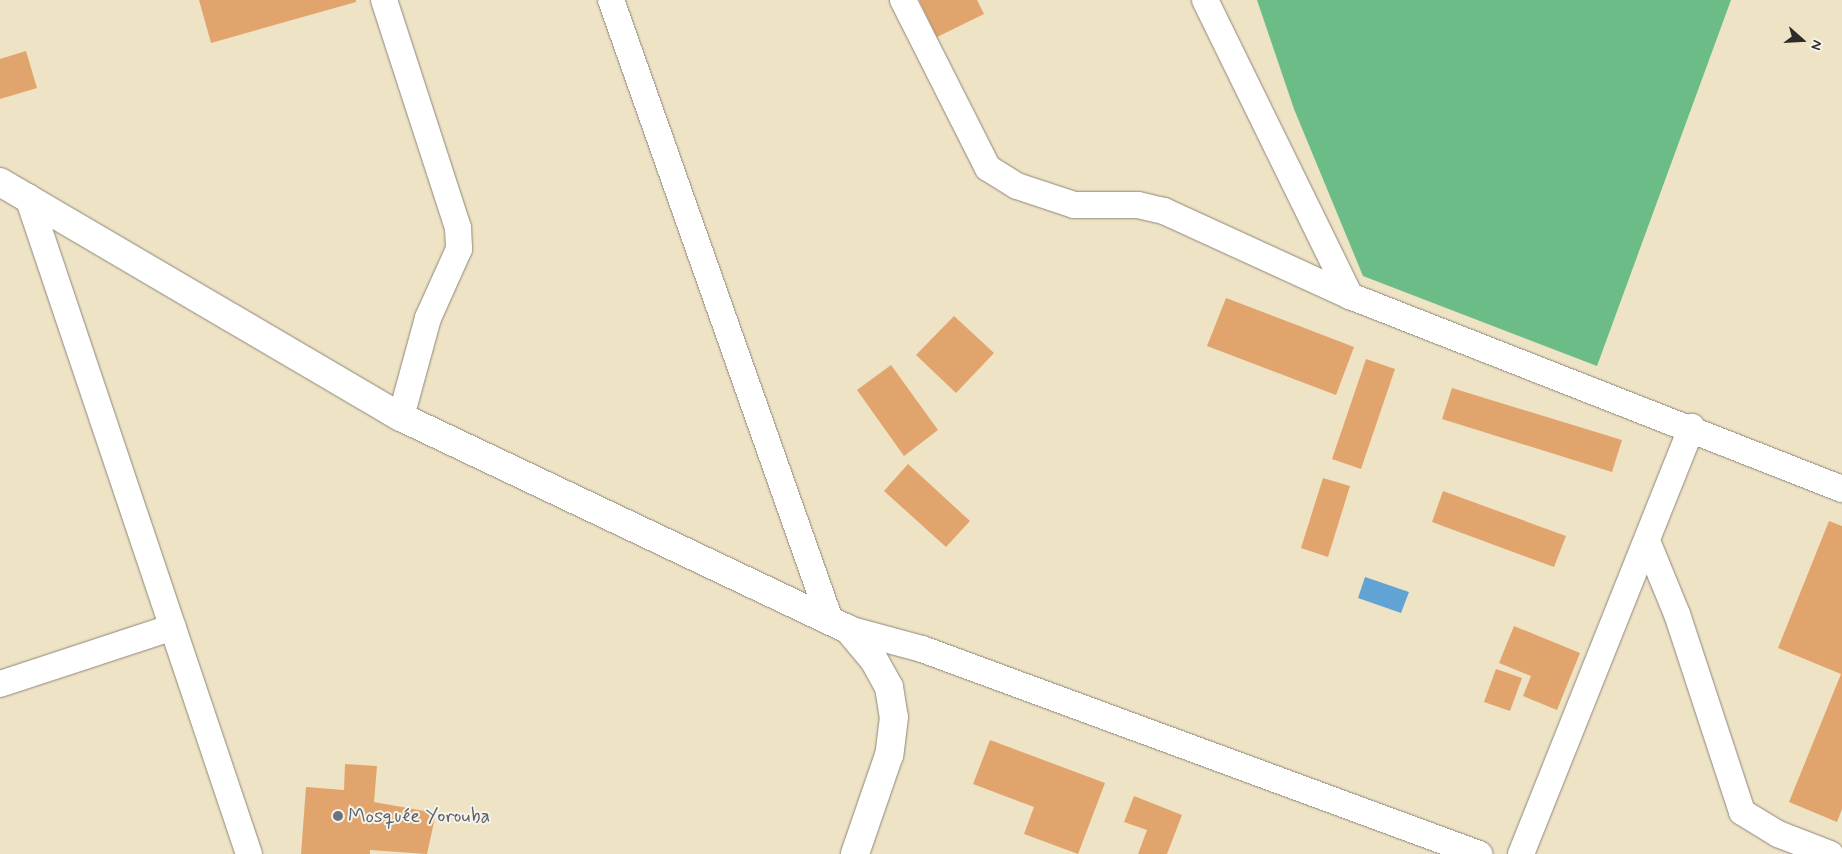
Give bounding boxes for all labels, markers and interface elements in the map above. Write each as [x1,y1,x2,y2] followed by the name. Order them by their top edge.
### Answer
[1777,15,1827,65] north arrow
[1806,38,1826,52] text: N
[348,804,491,828] place label: Mosquée Yorouba
[332,810,344,822] marker: Mosquée Yorouba

